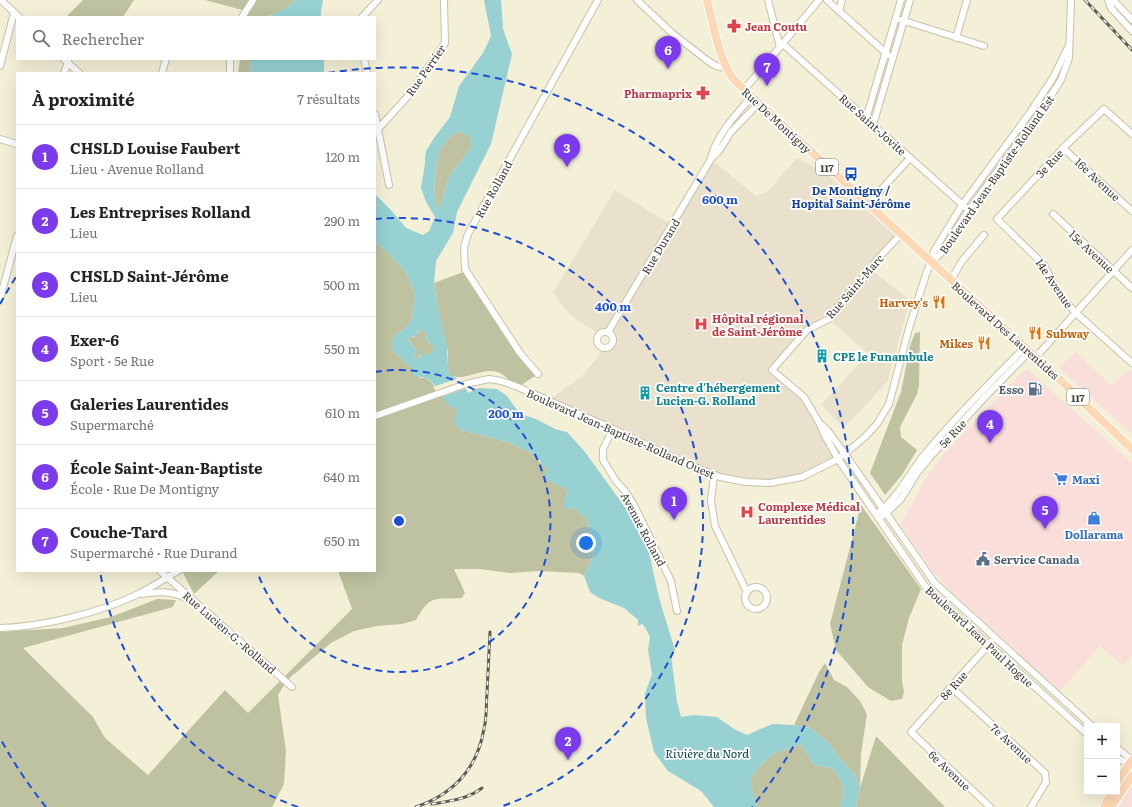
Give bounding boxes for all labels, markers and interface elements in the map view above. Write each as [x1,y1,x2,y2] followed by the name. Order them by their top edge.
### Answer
[16,16,376,60] search box
[726,18,742,34] pharmacy icon: Jean Coutu
[745,18,808,34] place label: Jean Coutu
[30,27,52,49] icon: search
[62,27,144,50] text: Rechercher
[655,36,681,69] pin: 6
[401,40,449,99] street label: Rue Perrier
[754,53,780,86] pin: 7
[739,83,816,157] street label: Rue De Montigny
[624,85,692,101] place label: Pharmaprix
[695,85,711,101] pharmacy icon: Pharmaprix
[32,86,135,111] text: À proximité
[297,89,360,108] text: 7 résultats
[836,89,910,159] street label: Rue Saint-Jovite
[935,91,1058,257] street label: Boulevard Jean-Baptiste-Rolland Est
[554,134,580,167] pin: 3
[70,136,240,159] text: CHSLD Louise Faubert
[1032,145,1067,181] street label: 3e Rue
[42,147,48,166] text: 1
[325,147,360,166] text: 120 m
[1072,154,1124,204] street label: 16e Avenue
[471,157,515,221] street label: Rue Rolland
[70,159,204,178] text: Lieu · Avenue Rolland
[816,159,838,175] road number: 117
[843,166,859,182] bus stop icon: De Montigny / Hopital Saint-Jérôme
[792,182,910,211] place label: De Montigny / Hopital Saint-Jérôme
[702,190,738,208] text: 600 m
[70,200,251,223] text: Les Entreprises Rolland
[42,211,48,230] text: 2
[324,211,360,230] text: 290 m
[637,215,683,277] street label: Rue Durand
[70,223,98,242] text: Lieu
[1066,226,1118,276] street label: 15e Avenue
[821,250,887,322] street label: Rue Saint-Marc
[1033,255,1078,311] street label: 14e Avenue
[70,264,229,287] text: CHSLD Saint-Jérôme
[41,275,49,294] text: 3
[323,275,360,294] text: 500 m
[949,277,1063,383] street label: Boulevard Des Laurentides
[70,287,98,306] text: Lieu
[879,294,928,310] place label: Harvey's
[931,294,947,310] restaurant icon: Harvey's
[595,297,631,315] text: 400 m
[712,310,804,339] place label: Hôpital régional de Saint-Jérôme
[693,316,709,332] hospital icon: Hôpital régional de Saint-Jérôme
[1027,325,1043,341] restaurant icon: Subway
[1046,325,1089,341] place label: Subway
[70,328,119,351] text: Exer-6
[939,335,973,351] place label: Mikes
[976,335,992,351] restaurant icon: Mikes
[41,339,49,358] text: 4
[324,339,360,358] text: 550 m
[814,348,830,364] building icon: CPE le Funambule
[833,348,933,364] place label: CPE le Funambule
[70,351,154,370] text: Sport · 5e Rue
[656,379,781,408] place label: Centre d'hébergement Lucien-G. Rolland
[999,381,1024,397] place label: Esso
[1027,381,1043,397] fuel station icon: Esso
[524,384,718,482] street label: Boulevard Jean-Baptiste-Rolland Ouest
[637,385,653,401] building icon: Centre d'hébergement Lucien-G. Rolland
[1067,389,1089,405] road number: 117
[70,392,228,415] text: Galeries Laurentides
[41,403,49,422] text: 5
[325,403,360,422] text: 610 m
[488,404,524,422] text: 200 m
[977,410,1003,443] pin: 4
[70,415,154,434] text: Supermarché
[935,415,970,451] street label: 5e Rue
[70,456,263,479] text: École Saint-Jean-Baptiste
[41,467,49,486] text: 6
[323,467,360,486] text: 640 m
[1053,471,1069,487] supermarket icon: Maxi
[1072,471,1100,487] place label: Maxi
[70,479,219,498] text: École · Rue De Montigny
[661,487,687,520] pin: 1
[618,489,670,569] street label: Avenue Rolland
[1032,496,1058,529] pin: 5
[758,498,860,527] place label: Complexe Médical Laurentides
[739,504,755,520] hospital icon: Complexe Médical Laurentides
[1086,510,1102,526] shop icon: Dollarama
[392,514,406,528] centre of rings
[70,520,168,543] text: Couche-Tard
[1065,526,1124,542] place label: Dollarama
[41,531,49,550] text: 7
[324,531,360,550] text: 650 m
[576,533,596,553] your location
[70,543,238,562] text: Supermarché · Rue Durand
[975,551,991,567] public building icon: Service Canada
[994,551,1080,567] place label: Service Canada
[923,582,1038,691] street label: Boulevard Jean Paul Hogue
[180,587,280,677] street label: Rue Lucien-G.-Rolland
[936,667,971,703] street label: 8e Rue
[987,719,1037,767] street label: 7e Avenue
[1084,723,1120,795] map controls
[1084,723,1120,759] button: +
[555,727,581,760] pin: 2
[665,744,749,762] water label: Rivière du Nord
[925,746,975,794] street label: 6e Avenue
[1084,759,1120,795] button: −

